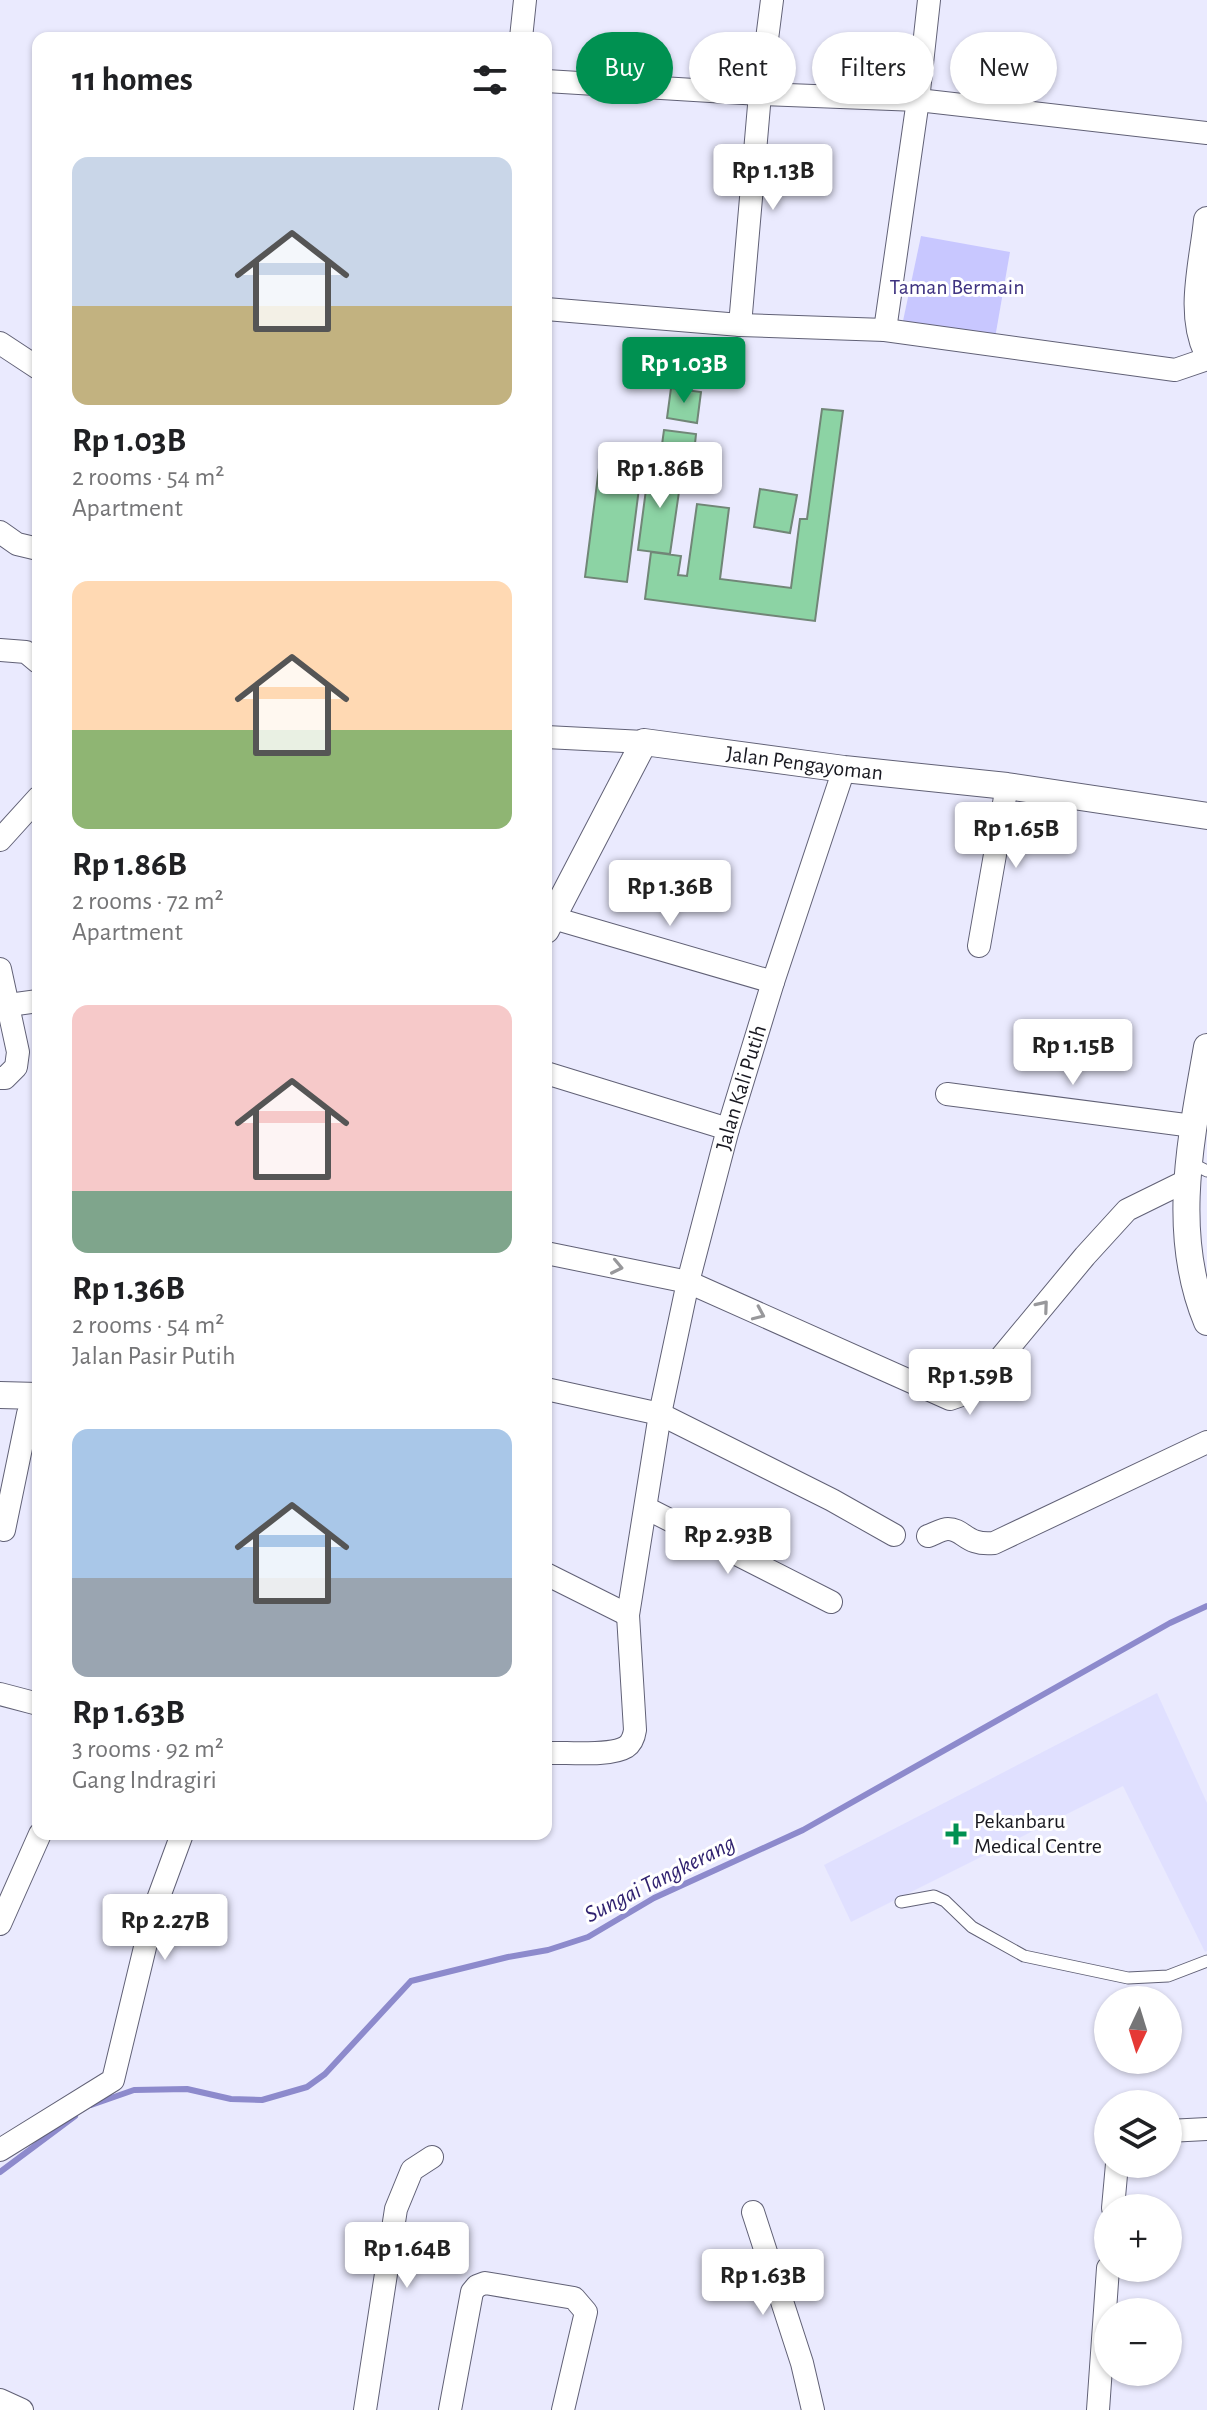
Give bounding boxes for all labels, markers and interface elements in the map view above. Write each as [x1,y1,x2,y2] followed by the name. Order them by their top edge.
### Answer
[576,32,673,104] chip: Buy
[689,32,796,104] chip: Rent
[812,32,934,104] chip: Filters
[950,32,1057,104] chip: New
[468,58,512,102] icon: filters
[72,63,193,97] text: 11 homes
[690,144,856,212] pin: Rp 1.13B
[731,157,815,183] text: Rp 1.13B
[220,209,364,353] icon: home
[889,276,1025,298] park label: Taman Bermain
[601,337,767,405] pin: Rp 1.03B
[640,350,728,376] text: Rp 1.03B
[72,424,186,458] text: Rp 1.03B
[577,442,743,510] pin: Rp 1.86B
[616,455,704,481] text: Rp 1.86B
[72,464,224,490] text: 2 rooms · 54 m²
[72,495,183,521] text: Apartment
[220,633,364,777] icon: home
[725,742,884,784] street label: Jalan Pengayoman
[933,802,1099,870] pin: Rp 1.65B
[973,815,1059,841] text: Rp 1.65B
[72,848,187,882] text: Rp 1.86B
[587,860,753,928] pin: Rp 1.36B
[627,873,713,899] text: Rp 1.36B
[72,888,224,914] text: 2 rooms · 72 m²
[72,919,183,945] text: Apartment
[990,1019,1156,1087] pin: Rp 1.15B
[712,1022,770,1152] street label: Jalan Kali Putih
[1031,1032,1115,1058] text: Rp 1.15B
[220,1057,364,1201] icon: home
[610,1258,624,1275] one-way arrow
[72,1272,185,1306] text: Rp 1.36B
[1033,1301,1048,1316] one-way arrow
[751,1304,765,1320] one-way arrow
[72,1312,224,1338] text: 2 rooms · 54 m²
[72,1343,235,1369] text: Jalan Pasir Putih
[887,1349,1053,1417] pin: Rp 1.59B
[927,1362,1013,1388] text: Rp 1.59B
[220,1481,364,1625] icon: home
[645,1508,811,1576] pin: Rp 2.93B
[683,1521,773,1547] text: Rp 2.93B
[72,1696,185,1730] text: Rp 1.63B
[72,1736,224,1762] text: 3 rooms · 92 m²
[72,1767,217,1793] text: Gang Indragiri
[974,1810,1102,1857] place label: Pekanbaru Medical Centre
[945,1823,967,1845] marker: Pekanbaru Medical Centre
[581,1831,739,1927] water label: Sungai Tangkerang
[82,1894,248,1962] pin: Rp 2.27B
[121,1907,209,1933] text: Rp 2.27B
[1094,1986,1182,2074] north arrow
[1094,1986,1182,2386] map controls
[1094,2090,1182,2178] button: layers
[1094,2194,1182,2282] button: +
[324,2222,490,2290] pin: Rp 1.64B
[363,2235,451,2261] text: Rp 1.64B
[680,2249,846,2317] pin: Rp 1.63B
[720,2262,806,2288] text: Rp 1.63B
[1094,2298,1182,2386] button: −

